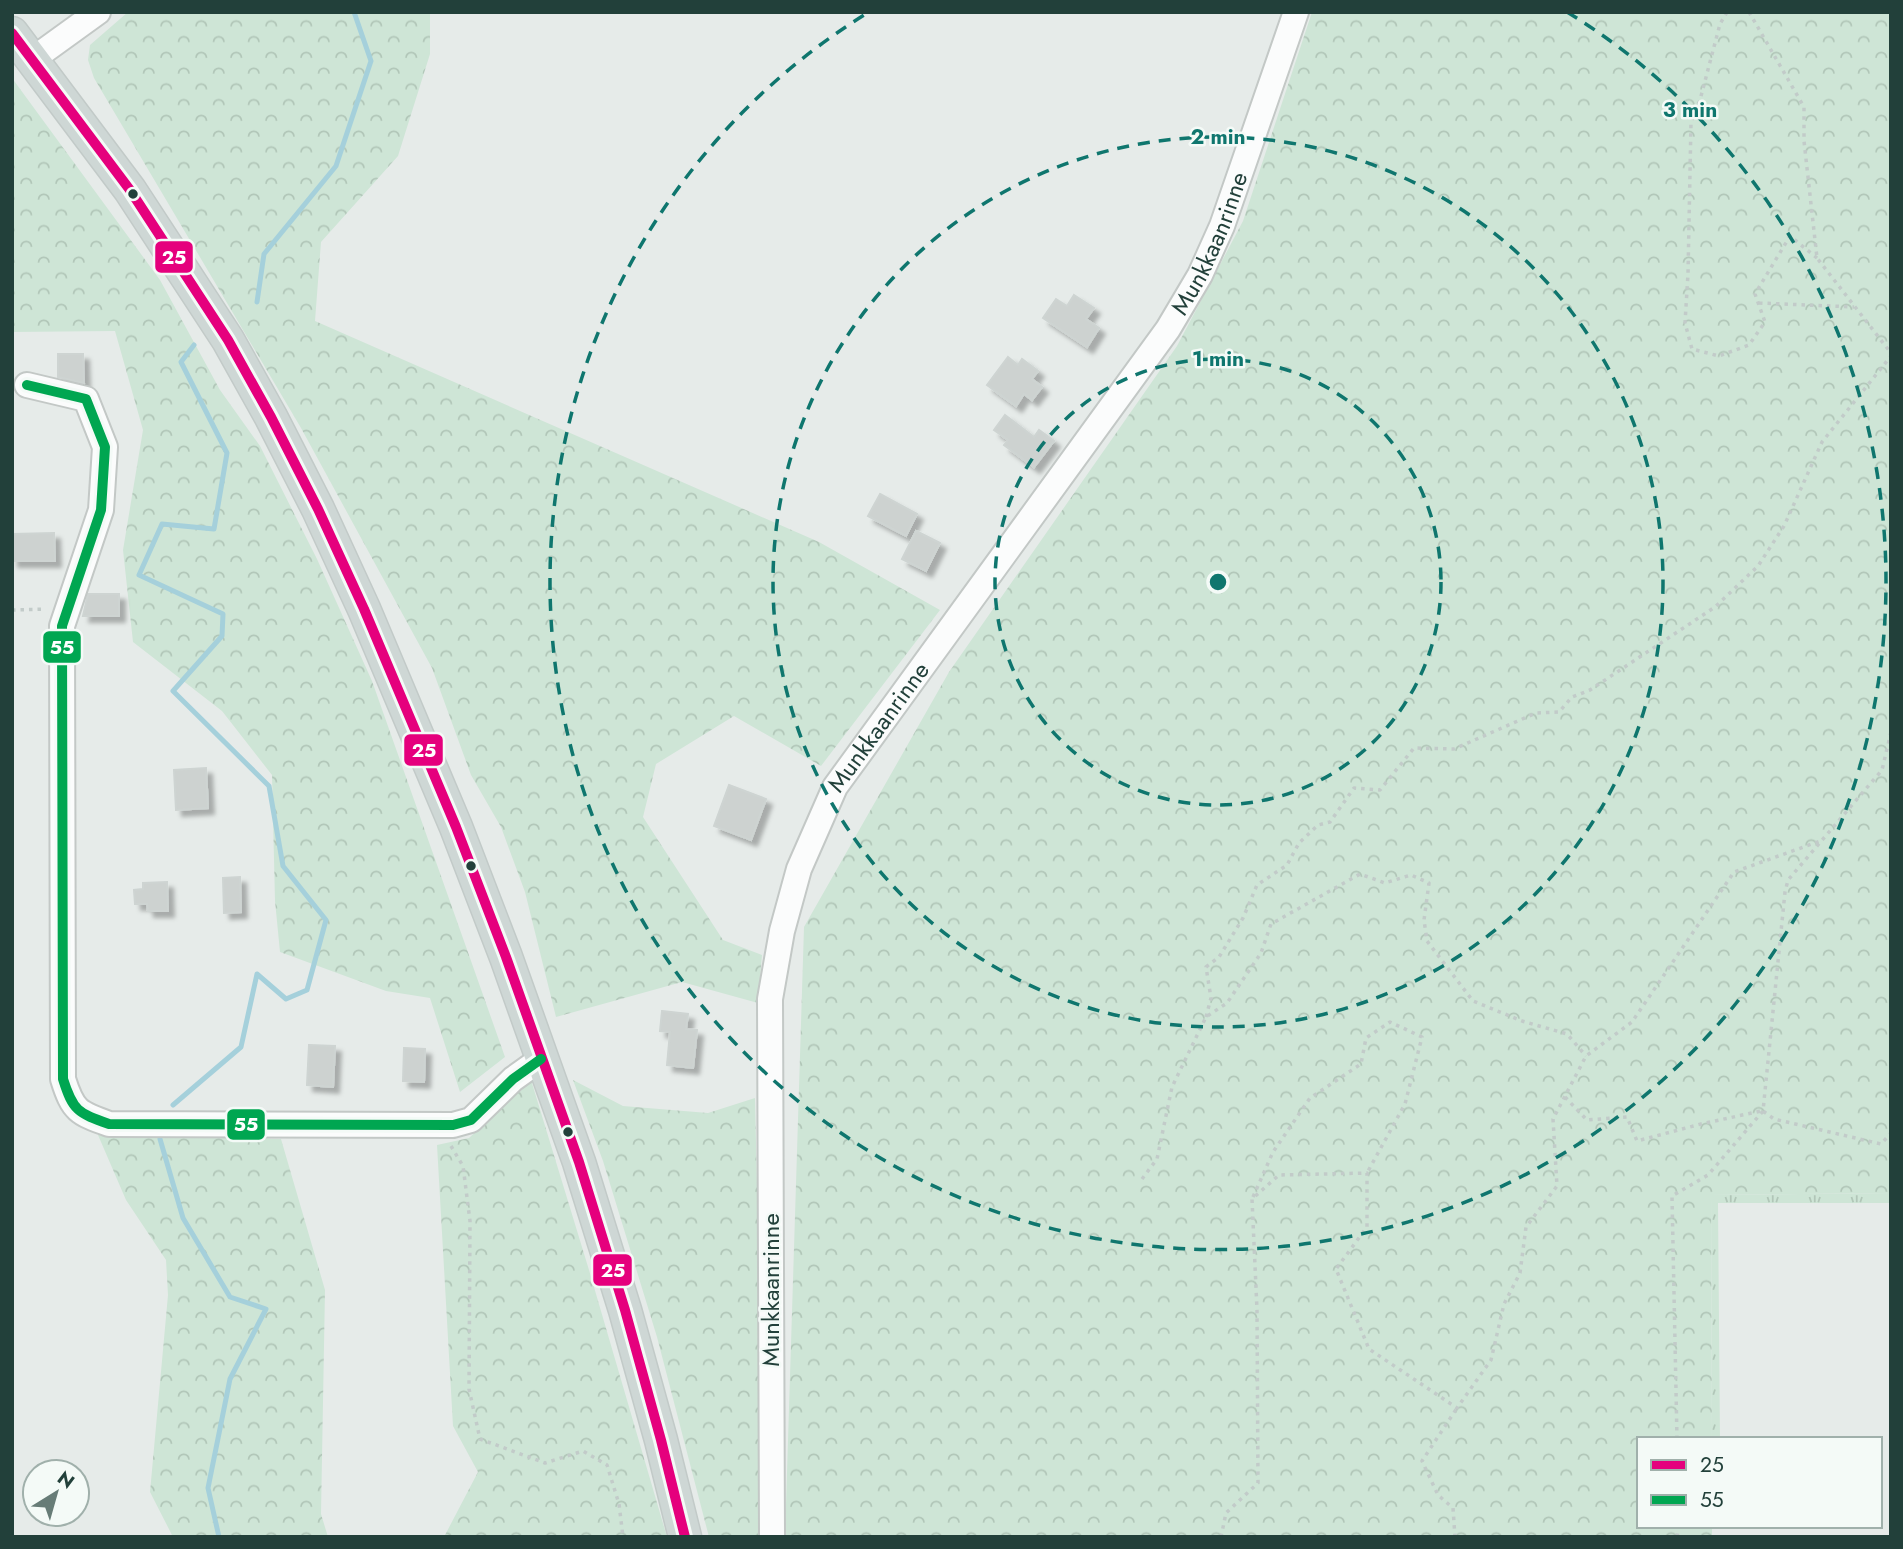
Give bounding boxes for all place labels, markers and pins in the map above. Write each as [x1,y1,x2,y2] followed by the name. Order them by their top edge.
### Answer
[126,187,140,201] unlabelled marker
[1206,570,1230,594] centre of rings
[464,859,478,873] unlabelled marker
[561,1125,575,1139] unlabelled marker

